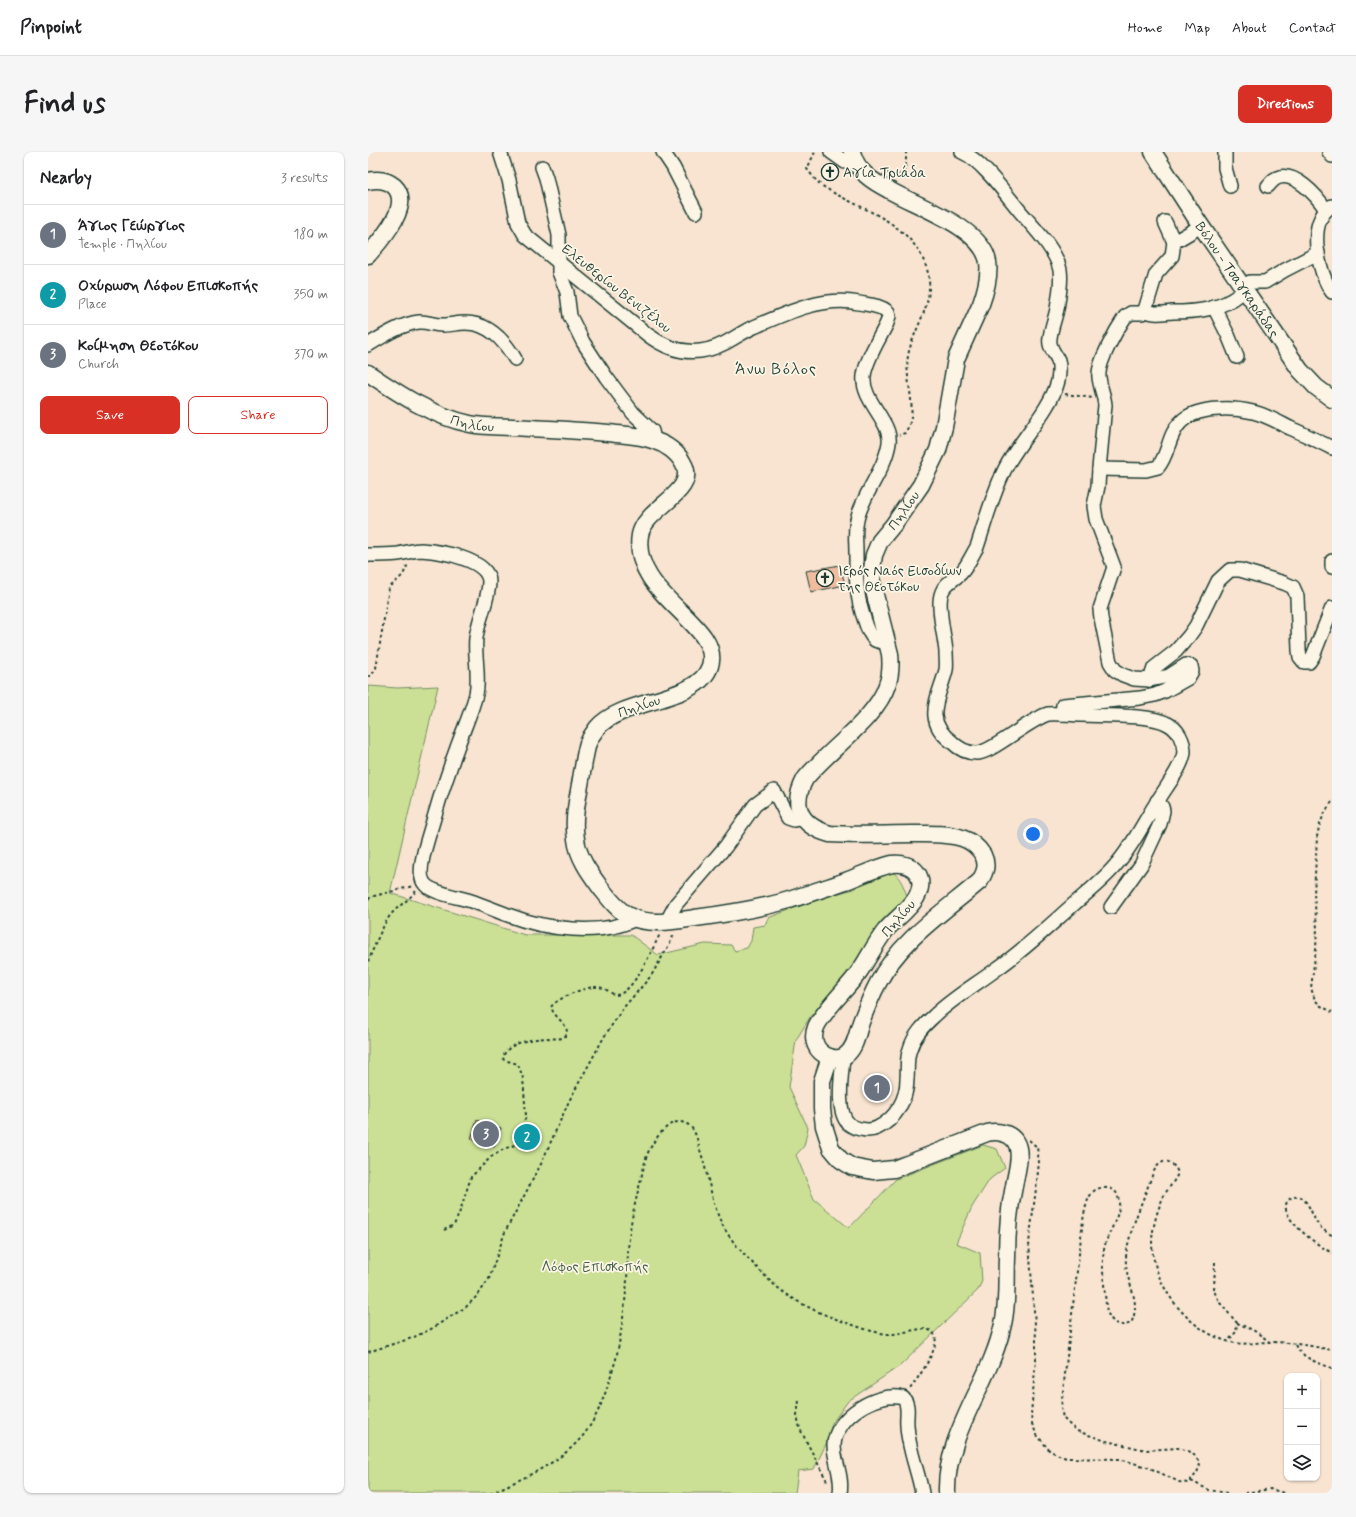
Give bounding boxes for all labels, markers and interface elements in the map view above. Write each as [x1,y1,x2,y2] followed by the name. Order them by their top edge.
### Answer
[20,15,82,40] text: Pinpoint
[1128,19,1162,37] text: Home
[1184,19,1210,37] text: Map
[1232,19,1267,37] text: About
[1289,19,1336,37] text: Contact
[1238,85,1332,123] button: Directions
[24,86,105,123] text: Find us
[820,162,840,182] church icon: Αγία Τριάδα
[843,164,926,182] place label: Αγία Τριάδα
[40,167,92,189] text: Nearby
[281,170,328,187] text: 3 results
[78,216,185,236] text: Άγιος Γεώργιος
[1191,219,1283,341] street label: Βόλου - Τσαγκαράδας
[50,226,56,243] text: 1
[293,226,328,243] text: 180 m
[78,236,167,253] text: Temple · Πηλίου
[558,240,675,337] street label: Ελευθερίου Βενιζέλου
[78,276,258,296] text: Οχύρωση Λόφου Επισκοπής
[50,286,56,303] text: 2
[294,286,328,303] text: 350 m
[78,296,107,313] text: Place
[78,336,198,356] text: Κοίμηση Θεοτόκου
[50,346,56,363] text: 3
[294,346,328,363] text: 370 m
[78,356,119,373] text: Church
[735,359,817,380] district label: Άνω Βόλος
[40,396,180,434] button: Save
[188,396,328,434] button: Share
[448,411,494,436] street label: Πηλίου
[885,488,924,534] street label: Πηλίου
[837,562,962,596] place label: Ιερός Ναός Εισοδίων της Θεοτόκου
[815,568,835,588] church icon: Ιερός Ναός Εισοδίων της Θεοτόκου
[616,691,663,723] street label: Πηλίου
[1023,824,1043,844] your location
[878,896,920,941] street label: Πηλίου
[864,1073,890,1103] pin: 1
[473,1119,499,1149] pin: 3
[514,1122,540,1152] pin: 2
[542,1258,648,1276] park label: Λόφος Επισκοπής
[1284,1373,1320,1481] map controls
[1284,1373,1320,1409] button: +
[1284,1409,1320,1445] button: −
[1284,1445,1320,1481] button: layers

